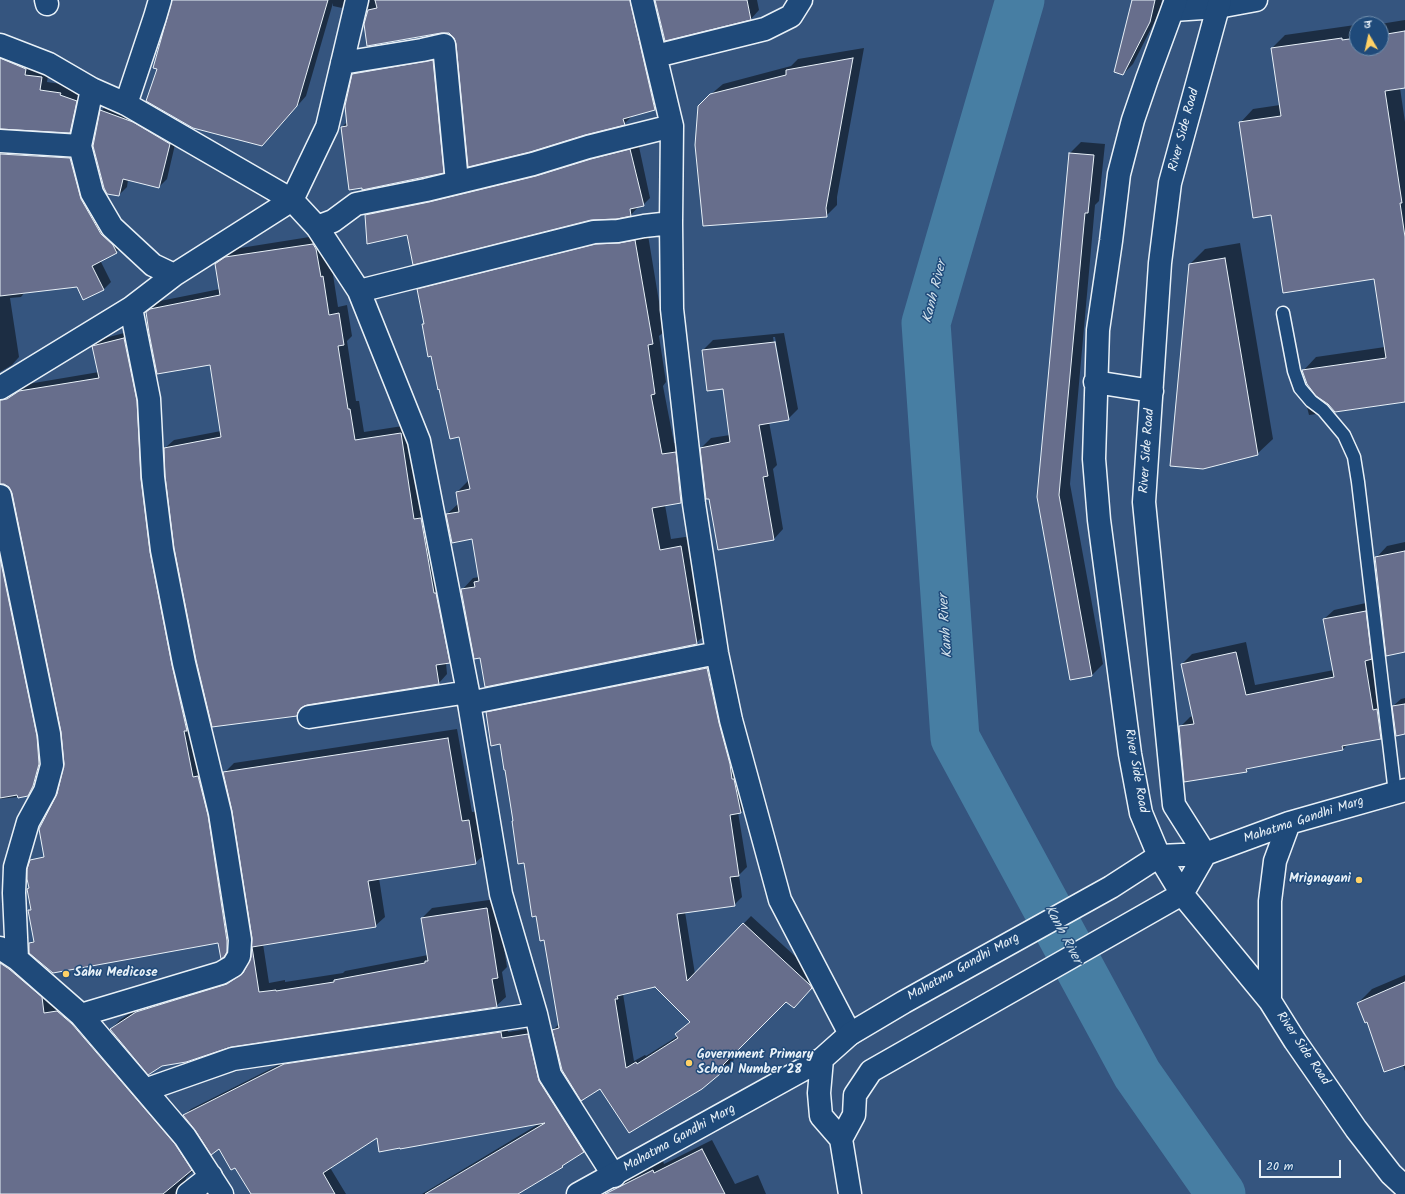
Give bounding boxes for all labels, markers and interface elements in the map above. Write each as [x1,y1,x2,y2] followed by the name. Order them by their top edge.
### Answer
[1349,16,1389,56] north arrow
[1362,16,1372,35] text: उ
[1166,87,1204,173] street label: River Side Road
[920,259,952,325] water label: Kanh River
[1137,408,1159,494] street label: River Side Road
[936,594,958,658] water label: Kanh River
[1120,728,1150,814] street label: River Side Road
[1242,794,1366,848] street label: Mahatma Gandhi Marg
[1289,872,1351,888] place label: Mrignayani
[1354,875,1364,885] marker: Mrignayani
[1040,903,1084,967] water label: Kanh River
[905,931,1023,1005] street label: Mahatma Gandhi Marg
[74,966,158,982] place label: Sahu Medicose
[61,969,71,979] marker: Sahu Medicose
[1272,1009,1332,1089] street label: River Side Road
[697,1048,813,1079] place label: Government Primary School Number 28
[684,1058,694,1068] marker: Government Primary School Number 28
[621,1102,739,1176] street label: Mahatma Gandhi Marg
[1261,1152,1343,1178] scale bar
[1266,1157,1293,1176] text: 20 m

